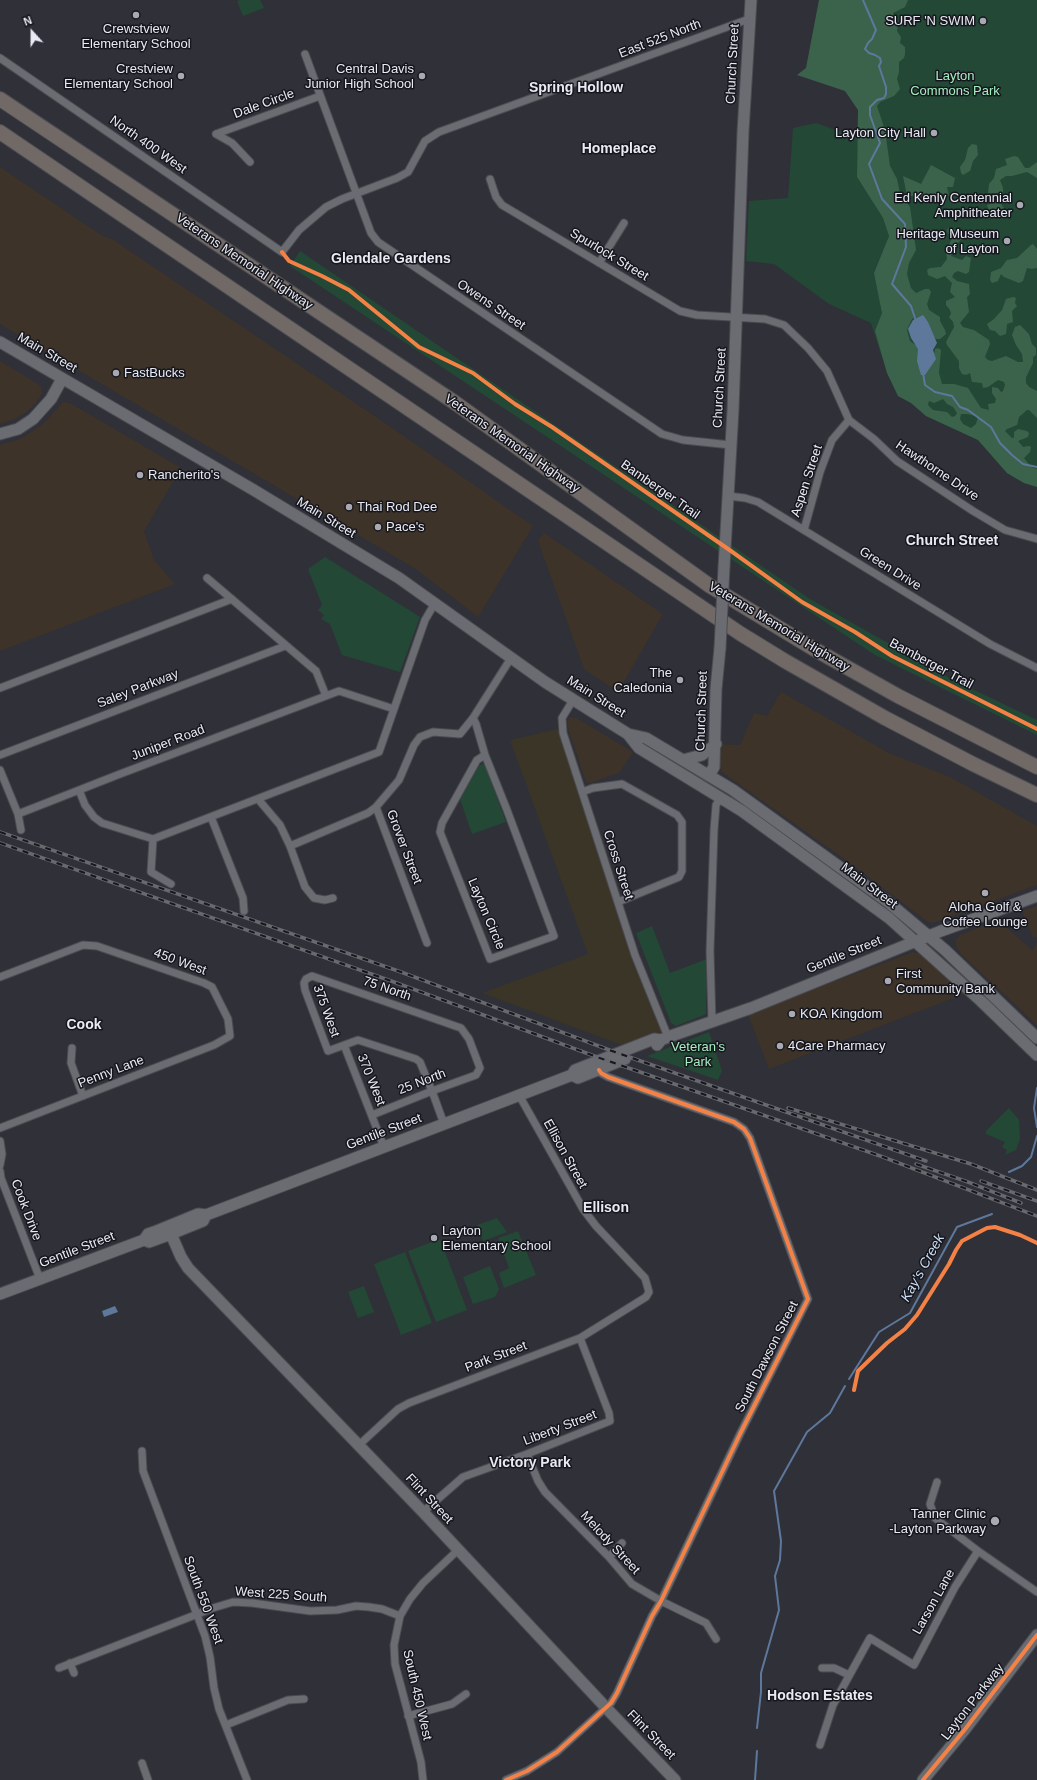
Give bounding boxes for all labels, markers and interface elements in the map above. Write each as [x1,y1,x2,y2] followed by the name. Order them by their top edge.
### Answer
[131,10,141,20] marker: Crewstview Elementary School
[12,12,52,52] north arrow
[885,13,975,29] place label: SURF 'N SWIM
[22,14,34,28] text: N
[617,16,703,62] street label: East 525 North
[978,16,988,26] marker: SURF 'N SWIM
[81,21,191,52] place label: Crewstview Elementary School
[723,24,743,104] street label: Church Street
[64,61,173,92] place label: Crestview Elementary School
[305,61,414,92] place label: Central Davis Junior High School
[910,68,1000,99] park label: Layton Commons Park
[176,71,186,81] marker: Crestview Elementary School
[417,71,427,81] marker: Central Davis Junior High School
[529,80,623,96] district label: Spring Hollow
[231,86,297,122] street label: Dale Circle
[107,113,189,177] street label: North 400 West
[835,125,926,141] place label: Layton City Hall
[929,128,939,138] marker: Layton City Hall
[582,141,656,157] district label: Homeplace
[894,190,1012,221] place label: Ed Kenly Centennial Amphitheater
[1015,200,1025,210] marker: Ed Kenly Centennial Amphitheater
[173,210,315,314] street label: Veterans Memorial Highway
[567,225,651,285] street label: Spurlock Street
[896,226,999,257] place label: Heritage Museum of Layton
[1002,236,1012,246] marker: Heritage Museum of Layton
[331,251,451,267] district label: Glendale Gardens
[454,277,528,333] street label: Owens Street
[14,330,80,376] street label: Main Street
[710,348,730,428] street label: Church Street
[124,365,185,381] place label: FastBucks
[111,368,121,378] marker: FastBucks
[441,391,583,497] street label: Veterans Memorial Highway
[893,437,981,505] street label: Hawthorne Drive
[788,443,826,519] street label: Aspen Street
[618,457,702,523] street label: Bamberger Trail
[148,467,220,483] place label: Rancherito's
[135,470,145,480] marker: Rancherito's
[293,494,359,542] street label: Main Street
[357,499,437,515] place label: Thai Rod Dee
[344,502,354,512] marker: Thai Rod Dee
[386,519,425,535] place label: Pace's
[373,522,383,532] marker: Pace's
[906,533,998,549] district label: Church Street
[856,544,924,594] street label: Green Drive
[706,579,852,675] street label: Veterans Memorial Highway
[886,635,976,693] street label: Bamberger Trail
[613,665,672,696] place label: The Caledonia
[95,666,181,712] street label: Saley Parkway
[693,671,711,751] street label: Church Street
[564,673,628,721] street label: Main Street
[675,675,685,685] marker: The Caledonia
[129,722,207,764] street label: Juniper Road
[383,808,425,886] street label: Grover Street
[599,828,637,902] street label: Cross Street
[838,860,900,912] street label: Main Street
[464,876,508,952] street label: Layton Circle
[980,888,990,898] marker: Aloha Golf & Coffee Lounge
[942,899,1028,930] place label: Aloha Golf & Coffee Lounge
[804,933,884,977] street label: Gentile Street
[152,945,208,979] street label: 450 West
[896,966,995,997] place label: First Community Bank
[361,974,413,1004] street label: 75 North
[883,976,893,986] marker: First Community Bank
[309,983,343,1039] street label: 375 West
[800,1006,882,1022] place label: KOA Kingdom
[787,1009,797,1019] marker: KOA Kingdom
[66,1017,102,1033] district label: Cook
[788,1038,886,1054] place label: 4Care Pharmacy
[671,1039,725,1070] park label: Veteran's Park
[775,1041,785,1051] marker: 4Care Pharmacy
[76,1052,146,1092] street label: Penny Lane
[354,1052,388,1108] street label: 370 West
[396,1066,448,1098] street label: 25 North
[344,1110,424,1154] street label: Gentile Street
[540,1117,590,1191] street label: Ellison Street
[7,1177,45,1243] street label: Cook Drive
[583,1200,629,1216] district label: Ellison
[442,1223,551,1254] place label: Layton Elementary School
[37,1228,117,1272] street label: Gentile Street
[897,1231,949,1305] water label: Kay's Creek
[429,1233,439,1243] marker: Layton Elementary School
[732,1299,802,1415] street label: South Dawson Street
[463,1338,529,1376] street label: Park Street
[521,1407,599,1449] street label: Liberty Street
[489,1455,571,1471] district label: Victory Park
[402,1471,456,1527] street label: Flint Street
[889,1506,986,1537] place label: Tanner Clinic -Layton Parkway
[577,1508,643,1578] street label: Melody Street
[989,1515,1001,1527] marker: Tanner Clinic -Layton Parkway
[180,1554,226,1646] street label: South 550 West
[910,1567,958,1637] street label: Larson Lane
[234,1584,328,1606] street label: West 225 South
[399,1648,435,1742] street label: South 450 West
[938,1661,1008,1743] street label: Layton Parkway
[767,1688,873,1704] district label: Hodson Estates
[624,1707,678,1763] street label: Flint Street

